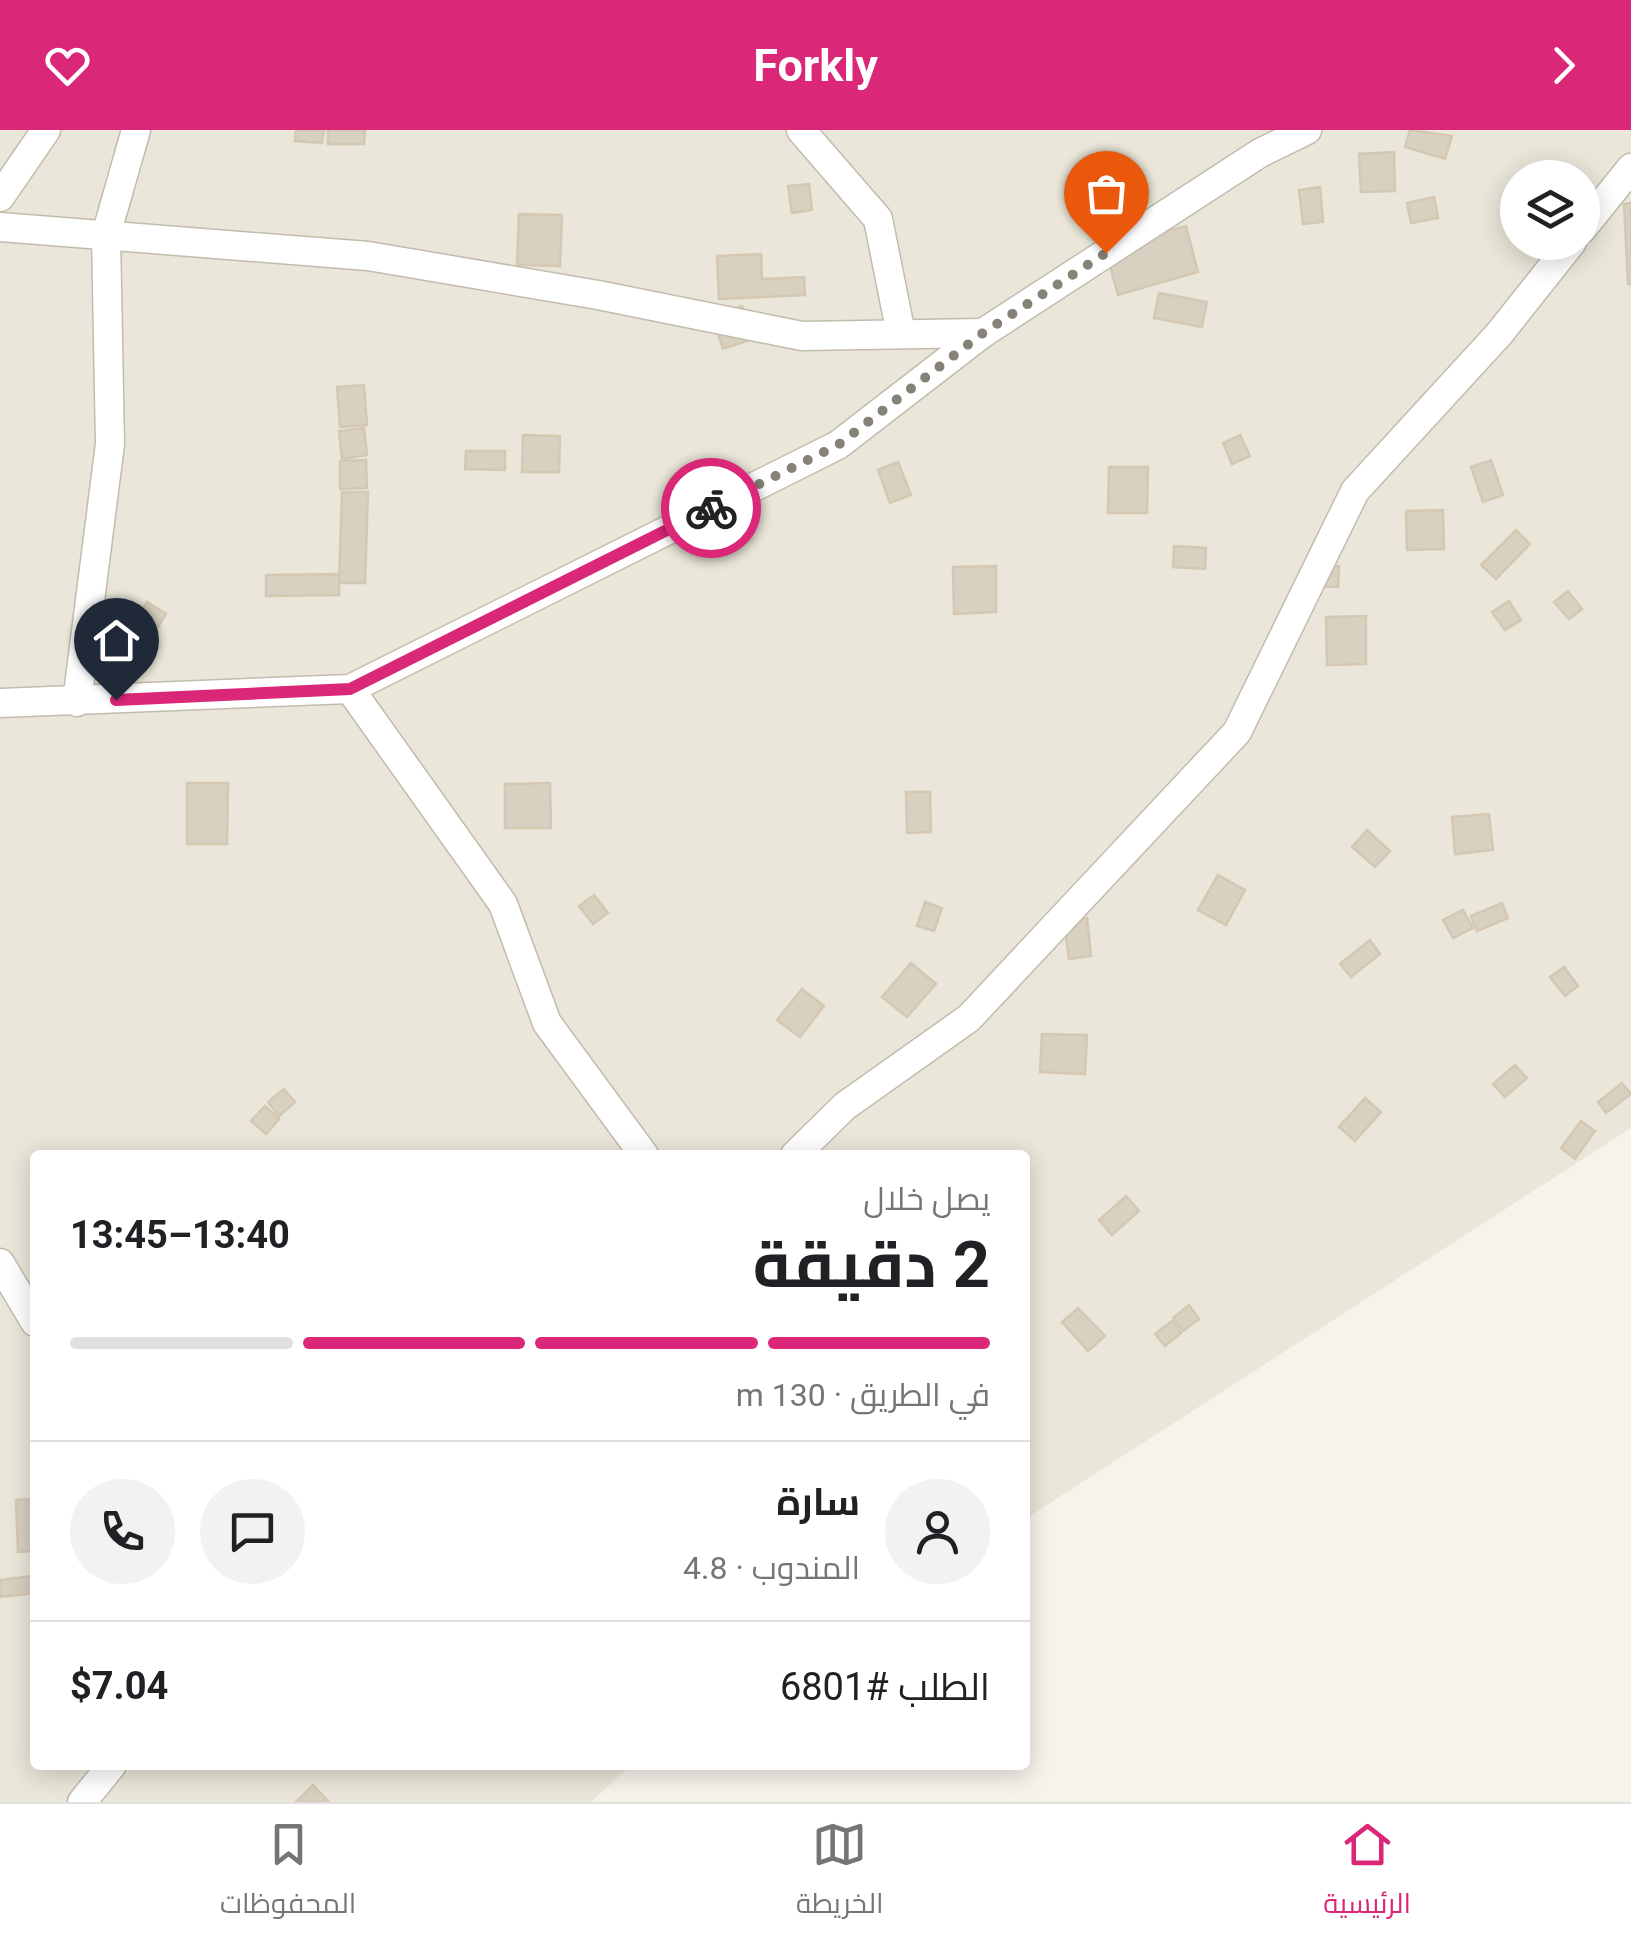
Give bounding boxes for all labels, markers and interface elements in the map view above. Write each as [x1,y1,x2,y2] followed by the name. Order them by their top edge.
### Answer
[40,38,95,93] icon: heart
[1536,38,1591,93] icon: forward
[753,39,878,92] text: Forkly
[1064,151,1149,254] pin
[1500,160,1600,260] map controls
[1500,160,1600,260] button: layers
[1079,166,1134,221] icon: bag
[661,458,761,558] courier
[684,481,739,536] icon: bike
[74,598,159,701] pin
[89,613,144,668] icon: home
[863,1180,990,1218] text: يصل خلال
[70,1213,290,1257] text: 13:40–13:45
[753,1227,990,1303] text: 2 دقيقة
[736,1376,990,1414] text: في الطريق · 130 m
[70,1479,175,1584] button: phone
[200,1479,305,1584] button: chat
[885,1479,990,1584] button: person
[777,1480,860,1524] text: سارة
[683,1549,860,1587] text: المندوب · 4.8
[70,1664,168,1708] text: $7.04
[780,1665,990,1709] text: الطلب #6801
[220,1817,356,1929] tab: المحفوظات
[796,1817,883,1929] tab: الخريطة
[1323,1817,1411,1929] tab: الرئيسية

